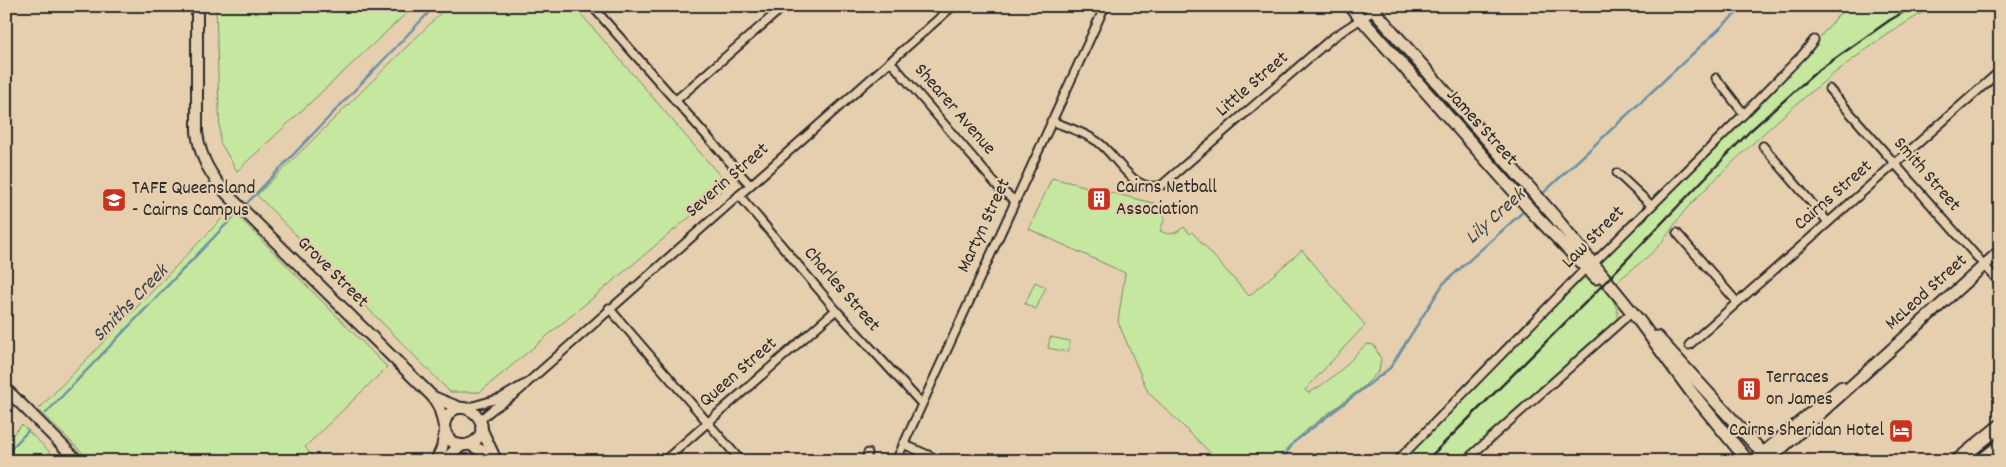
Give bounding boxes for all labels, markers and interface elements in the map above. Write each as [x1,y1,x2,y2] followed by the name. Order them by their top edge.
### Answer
[1211,46,1295,124] street label: Little Street
[907,58,1001,162] street label: Shearer Avenue
[1439,83,1523,173] street label: James Street
[1886,132,1966,218] street label: Smith Street
[680,137,776,225] street label: Severin Street
[1789,154,1879,238] street label: Cairns Street
[951,174,1019,278] street label: Martyn Street
[1116,175,1217,224] place label: Cairns Netball Association
[132,176,255,225] place label: TAFE Queensland - Cairns Campus
[1460,181,1534,252] water label: Lily Creek
[1086,186,1112,212] building icon: Cairns Netball Association
[101,187,127,213] school or university icon: TAFE Queensland - Cairns Campus
[1556,200,1632,276] street label: Law Street
[290,231,374,315] street label: Grove Street
[796,241,886,339] street label: Charles Street
[1880,249,1974,337] street label: McLeod Street
[87,257,177,349] water label: Smiths Creek
[694,332,784,414] street label: Queen Street
[1766,365,1833,414] place label: Terraces on James
[1736,376,1762,402] building icon: Terraces on James
[1729,418,1884,445] place label: Cairns Sheridan Hotel
[1888,418,1914,444] hotel icon: Cairns Sheridan Hotel

